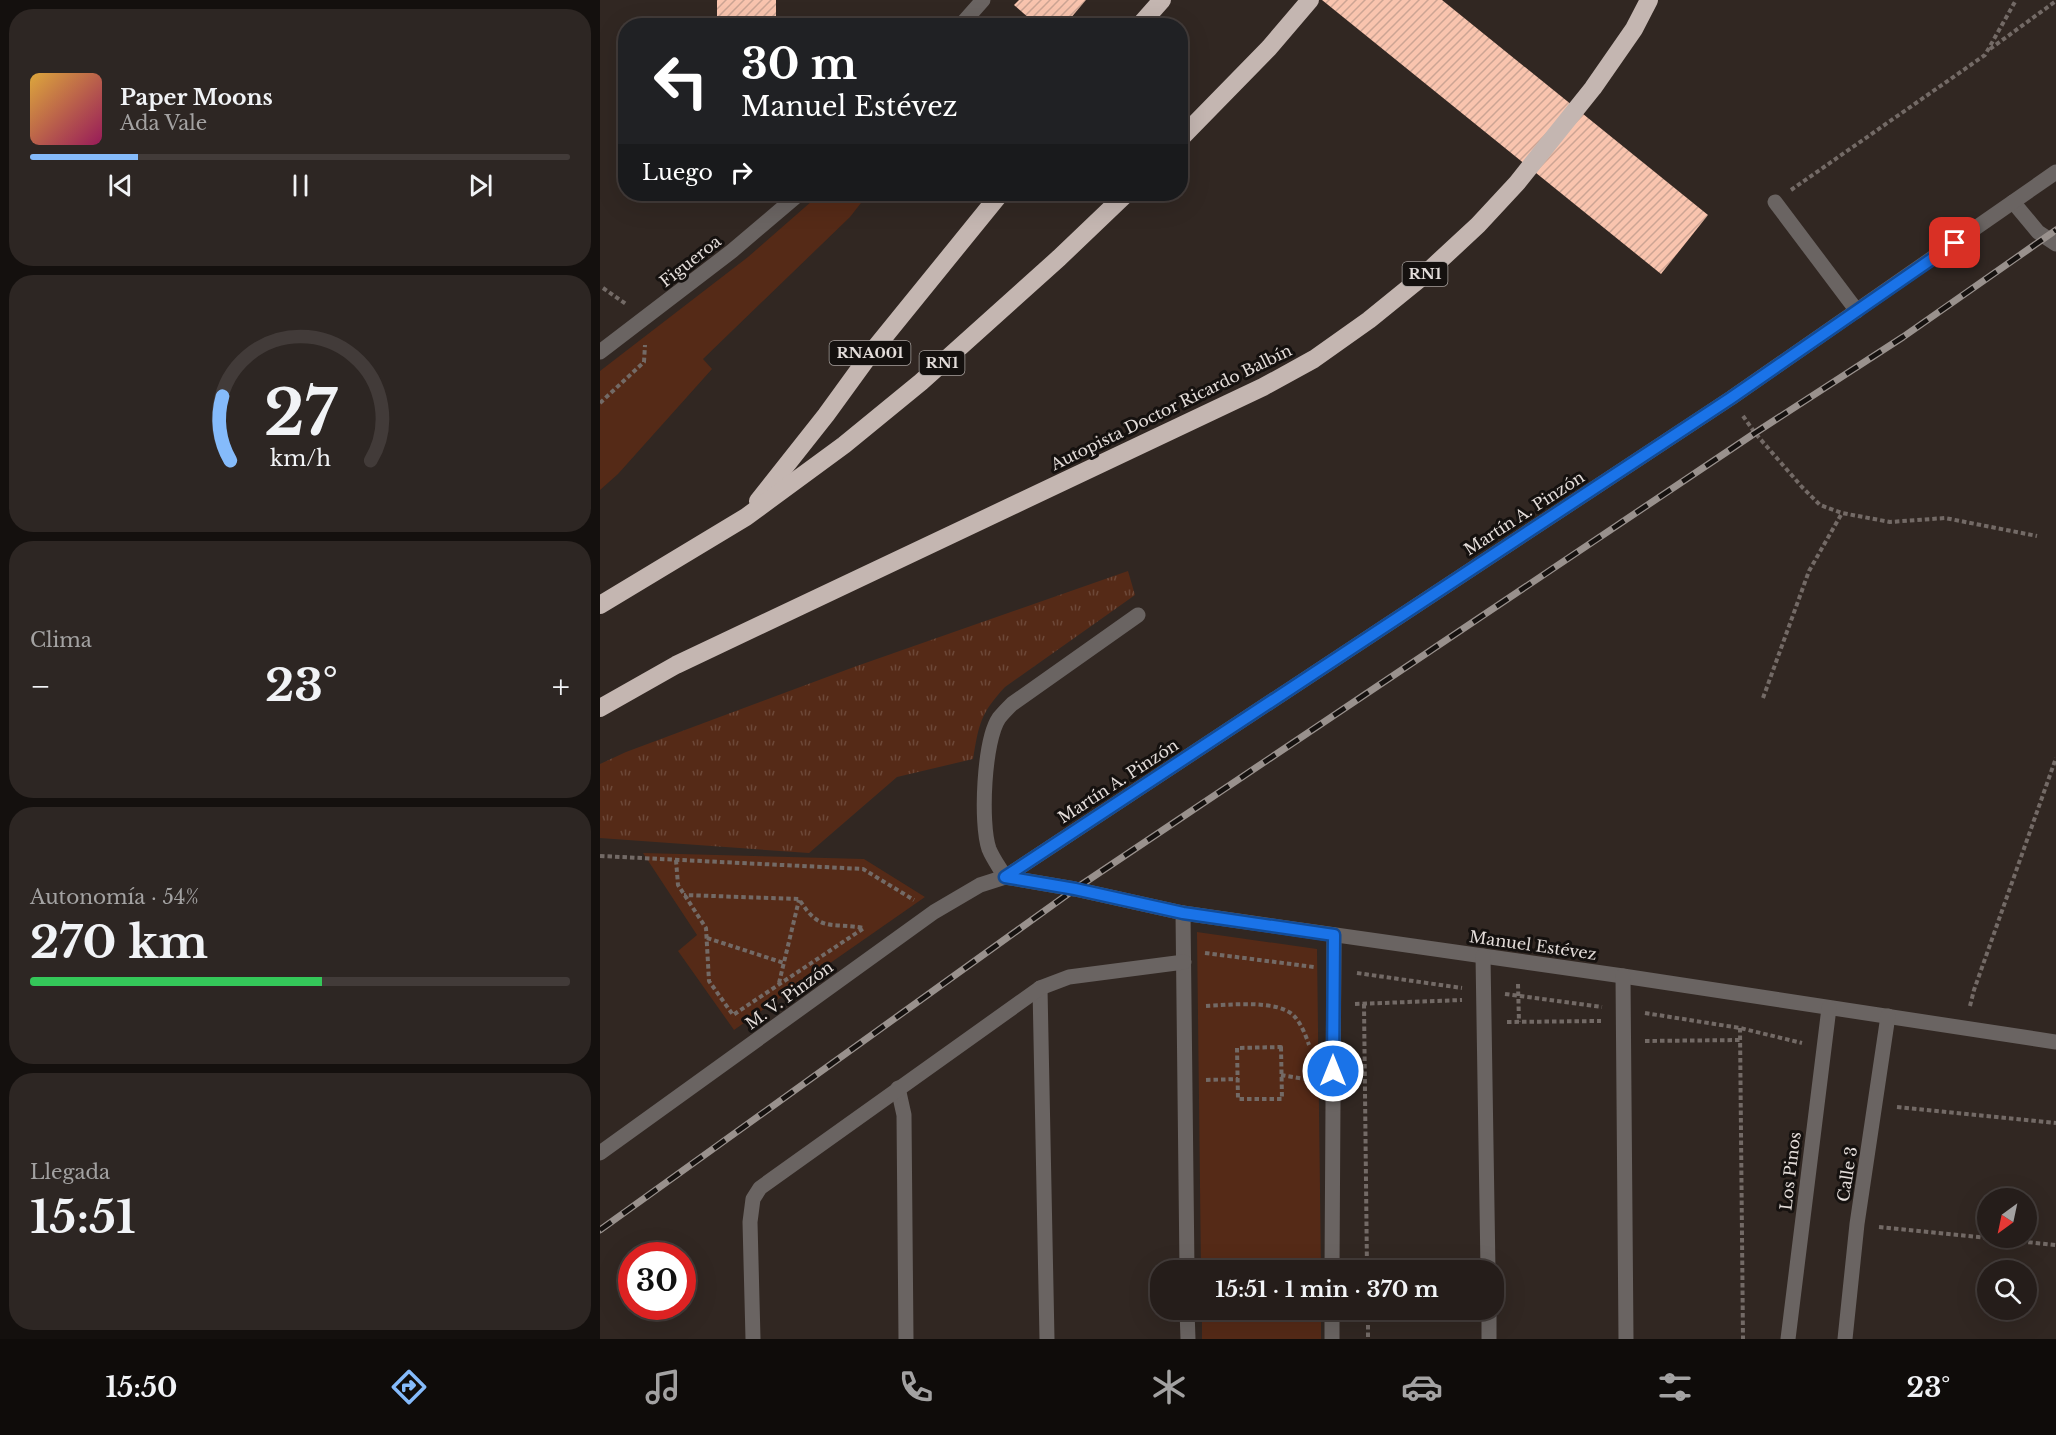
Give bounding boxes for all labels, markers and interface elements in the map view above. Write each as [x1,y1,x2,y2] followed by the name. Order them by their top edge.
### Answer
[741,38,857,90] text: 30 m
[642,42,720,120] icon: left
[120,84,273,111] text: Paper Moons
[741,90,958,123] text: Manuel Estévez
[120,111,207,135] text: Ada Vale
[725,156,758,189] icon: right
[642,159,713,186] text: Luego
[104,169,137,202] icon: previous
[284,169,317,202] icon: pause
[464,169,497,202] icon: next
[1929,217,1980,268] pin
[1938,226,1971,259] icon: arrive
[655,231,725,291] street label: Figueroa
[1402,262,1448,286] road number: RN1
[1046,340,1295,475] street label: Autopista Doctor Ricardo Balbín
[830,341,910,365] road number: RNA001
[920,351,964,375] road number: RN1
[264,374,337,452] text: 27
[270,445,331,472] text: km/h
[1460,467,1588,559] street label: Martín A. Pinzón
[30,628,92,652] text: Clima
[265,657,338,713] text: 23°
[30,666,51,707] text: −
[552,666,570,707] text: +
[1054,735,1182,827] street label: Martín A. Pinzón
[30,885,199,909] text: Autonomía · 54%
[30,914,208,970] text: 270 km
[1468,926,1598,964] street label: Manuel Estévez
[741,956,837,1034] street label: M. V. Pinzón
[1301,1039,1365,1103] position arrow
[1775,1130,1805,1212] street label: Los Pinos
[1833,1145,1861,1203] street label: Calle 3
[30,1160,110,1184] text: Llegada
[1977,1188,2037,1248] north arrow
[1977,1188,2037,1320] map controls
[30,1189,136,1245] text: 15:51
[618,1242,696,1320] speed limit sign: 30
[1977,1260,2037,1320] button: search
[1215,1276,1439,1303] text: 15:51 · 1 min · 370 m
[388,1366,430,1408] icon: directions
[642,1366,684,1408] icon: music
[895,1366,937,1408] icon: phone
[1148,1366,1190,1408] icon: climate
[1401,1366,1443,1408] icon: car
[1654,1366,1696,1408] icon: filters
[106,1371,177,1404] text: 15:50
[1907,1371,1950,1404] text: 23°

